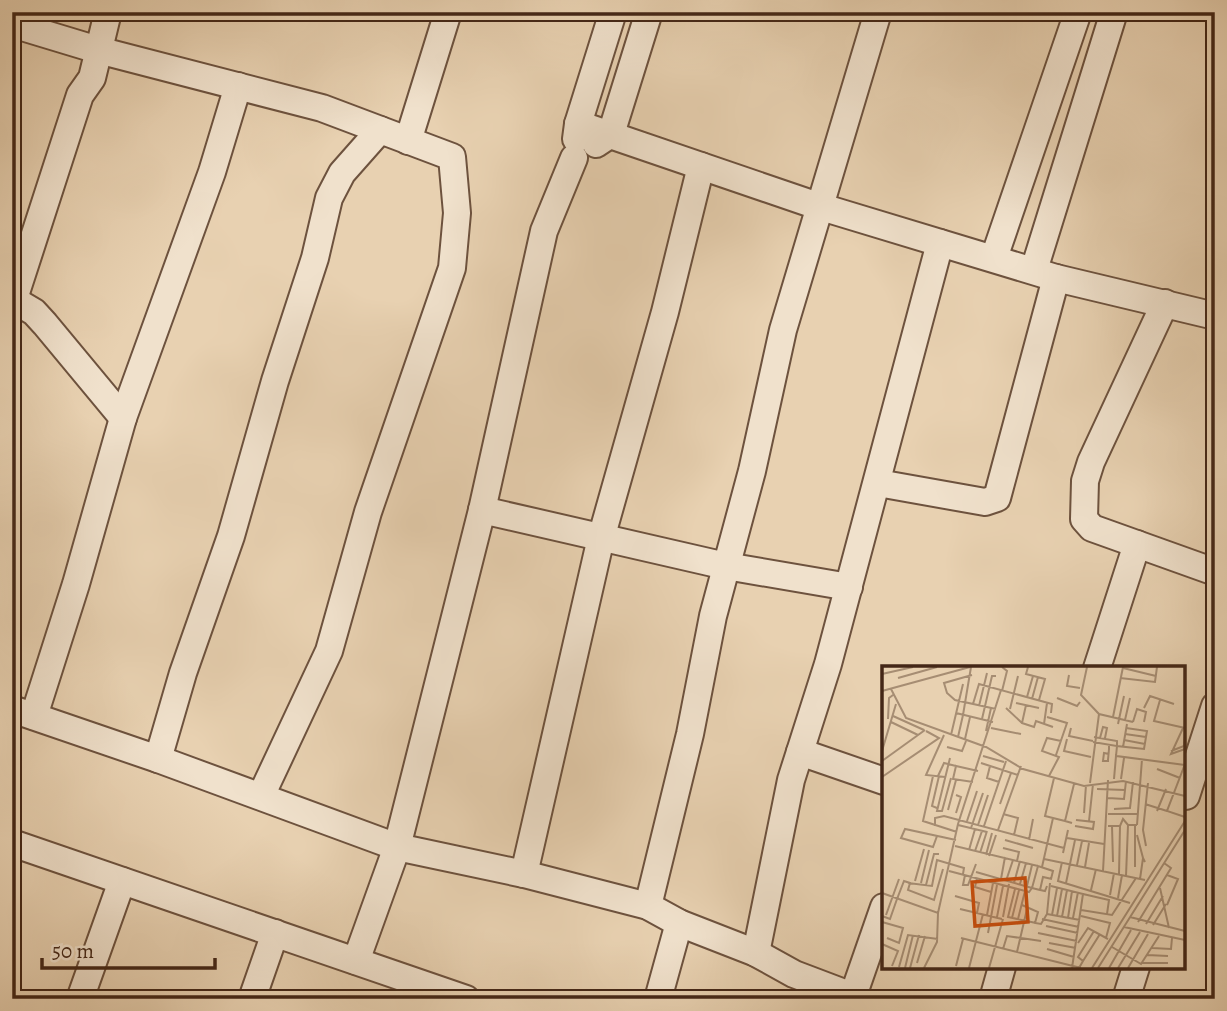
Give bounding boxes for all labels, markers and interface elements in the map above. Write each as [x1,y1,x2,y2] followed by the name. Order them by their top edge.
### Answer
[882,666,1185,969] inset map
[42,927,215,971] scale bar
[52,937,94,965] text: 50 m

